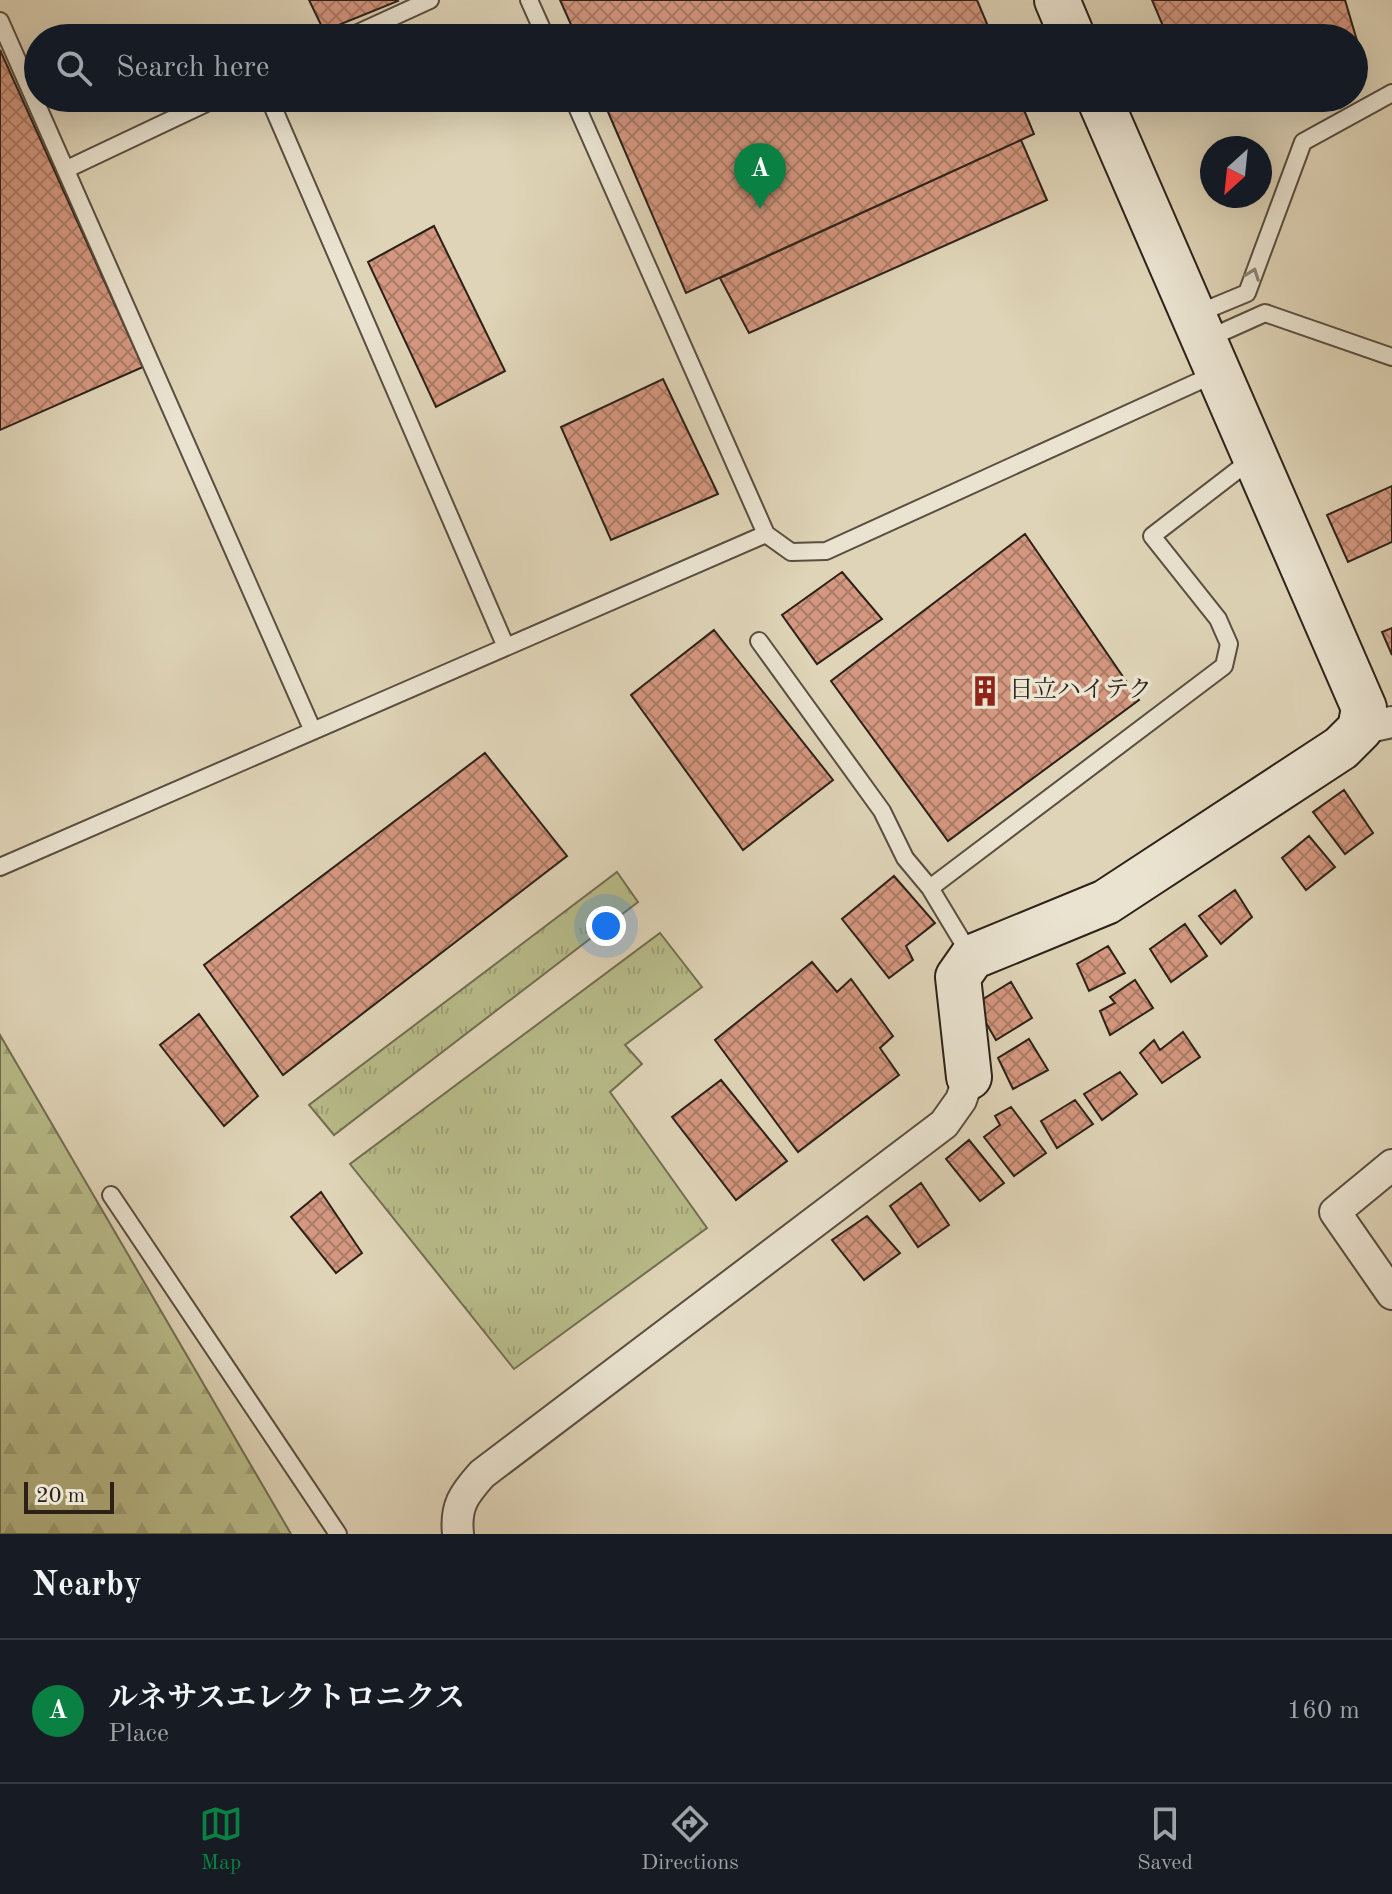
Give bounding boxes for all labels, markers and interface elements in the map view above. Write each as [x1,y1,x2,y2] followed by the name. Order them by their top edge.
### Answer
[24,24,1368,112] search box
[52,46,96,90] icon: search
[116,53,270,83] text: Search here
[1200,136,1272,208] north arrow
[734,143,786,209] pin: A
[1243,268,1260,282] one-way arrow
[968,674,1002,708] building icon: 日立ハイテク
[1009,677,1152,703] place label: 日立ハイテク
[586,906,626,946] your location
[24,1478,114,1514] scale bar
[36,1485,85,1507] text: 20 m
[32,1569,142,1603] text: Nearby
[108,1684,465,1714] text: ルネサスエレクトロニクス
[48,1698,68,1724] text: A
[1287,1698,1360,1724] text: 160 m
[108,1721,169,1747] text: Place
[199,1802,243,1877] tab: Map
[641,1802,739,1877] tab: Directions
[1137,1802,1193,1877] tab: Saved

